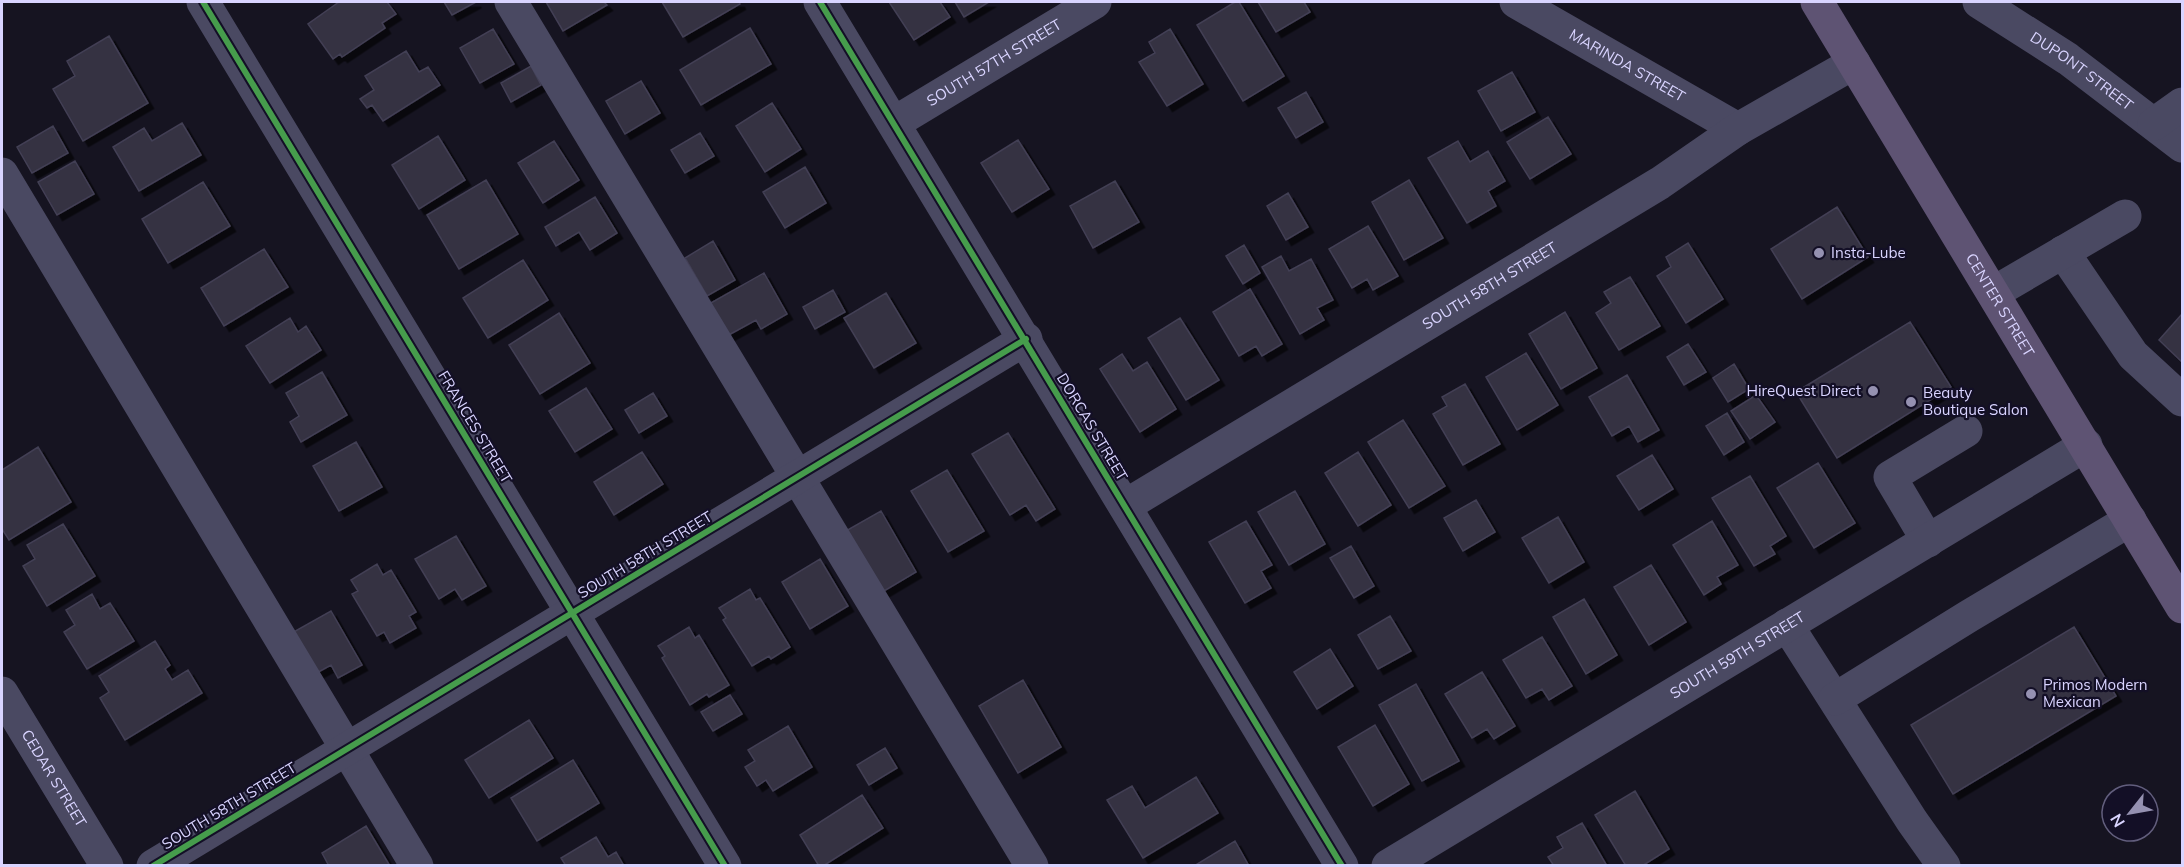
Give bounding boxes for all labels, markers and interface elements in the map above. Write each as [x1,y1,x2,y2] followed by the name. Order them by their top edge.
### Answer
[923,14,1065,110] street label: SOUTH 57TH STREET
[1566,24,1689,106] street label: MARINDA STREET
[2027,27,2137,114] street label: DUPONT STREET
[1419,237,1560,333] street label: SOUTH 58TH STREET
[1831,243,1906,262] place label: Insta-Lube
[1812,246,1826,260] marker: Insta-Lube
[1962,250,2039,360] street label: CENTER STREET
[434,367,517,487] street label: FRANCES STREET
[1053,369,1132,484] street label: DORCAS STREET
[1747,381,1861,400] place label: HireQuest Direct
[1923,383,2028,419] place label: Beauty Boutique Salon
[1866,384,1880,398] marker: HireQuest Direct
[1904,395,1918,409] marker: Beauty Boutique Salon
[574,507,716,602] street label: SOUTH 58TH STREET
[1666,607,1808,703] street label: SOUTH 59TH STREET
[2043,675,2148,711] place label: Primos Modern Mexican
[2024,687,2038,701] marker: Primos Modern Mexican
[18,726,91,830] street label: CEDAR STREET
[158,758,300,853] street label: SOUTH 58TH STREET
[2100,783,2160,843] north arrow
[2105,810,2129,831] text: N

